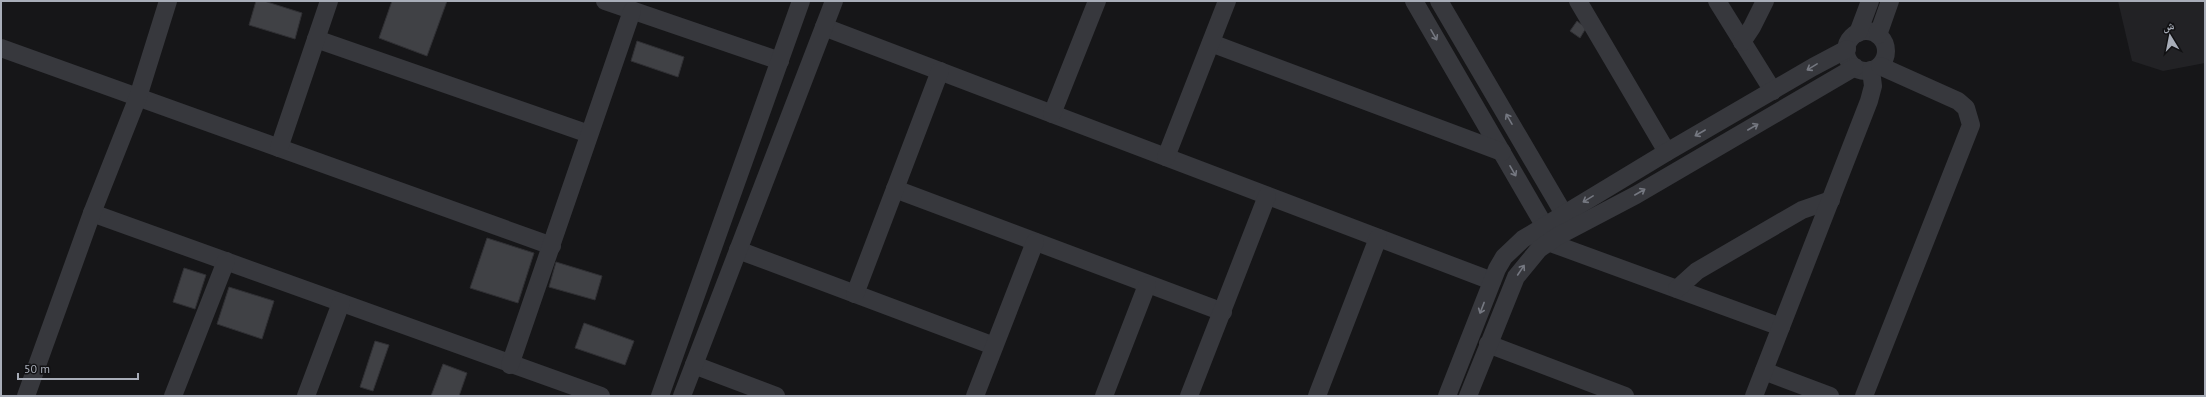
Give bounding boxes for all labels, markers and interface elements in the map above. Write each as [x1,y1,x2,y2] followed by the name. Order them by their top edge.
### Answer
[2150,16,2190,56] north arrow
[2161,18,2176,35] text: ش
[1430,29,1438,41] one-way arrow
[1806,64,1818,72] one-way arrow
[1504,113,1512,125] one-way arrow
[1747,122,1759,130] one-way arrow
[1694,130,1706,137] one-way arrow
[1510,165,1518,177] one-way arrow
[1634,188,1646,196] one-way arrow
[1583,195,1594,203] one-way arrow
[1517,264,1525,275] one-way arrow
[1477,301,1485,313] one-way arrow
[18,355,138,381] scale bar
[24,361,50,376] text: 50 m

